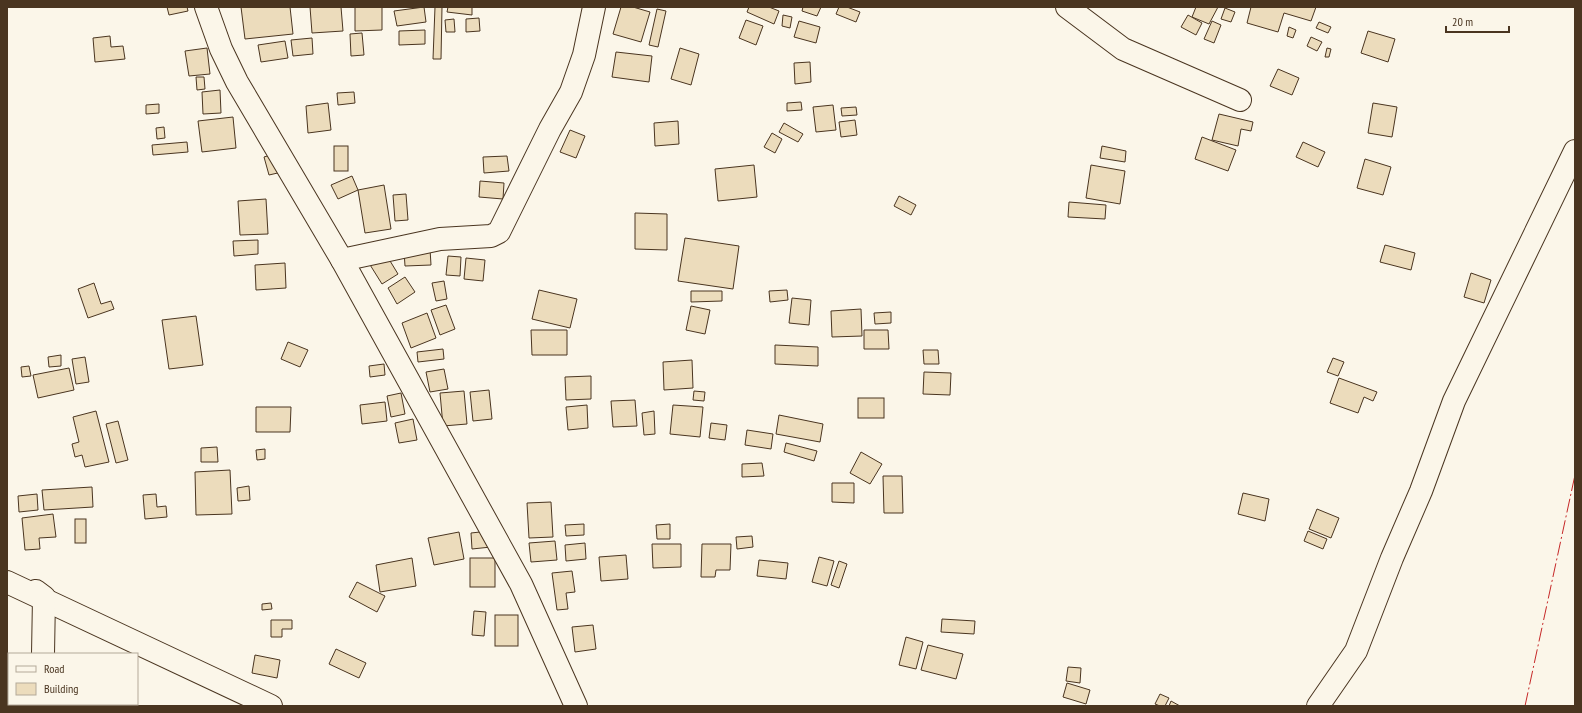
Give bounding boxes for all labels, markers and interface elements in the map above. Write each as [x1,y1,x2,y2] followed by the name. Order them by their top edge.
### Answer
[1446,8,1509,34] scale bar
[1452,14,1473,29] text: 20 m
[8,653,138,705] legend
[44,661,64,676] text: Road
[44,681,79,696] text: Building

